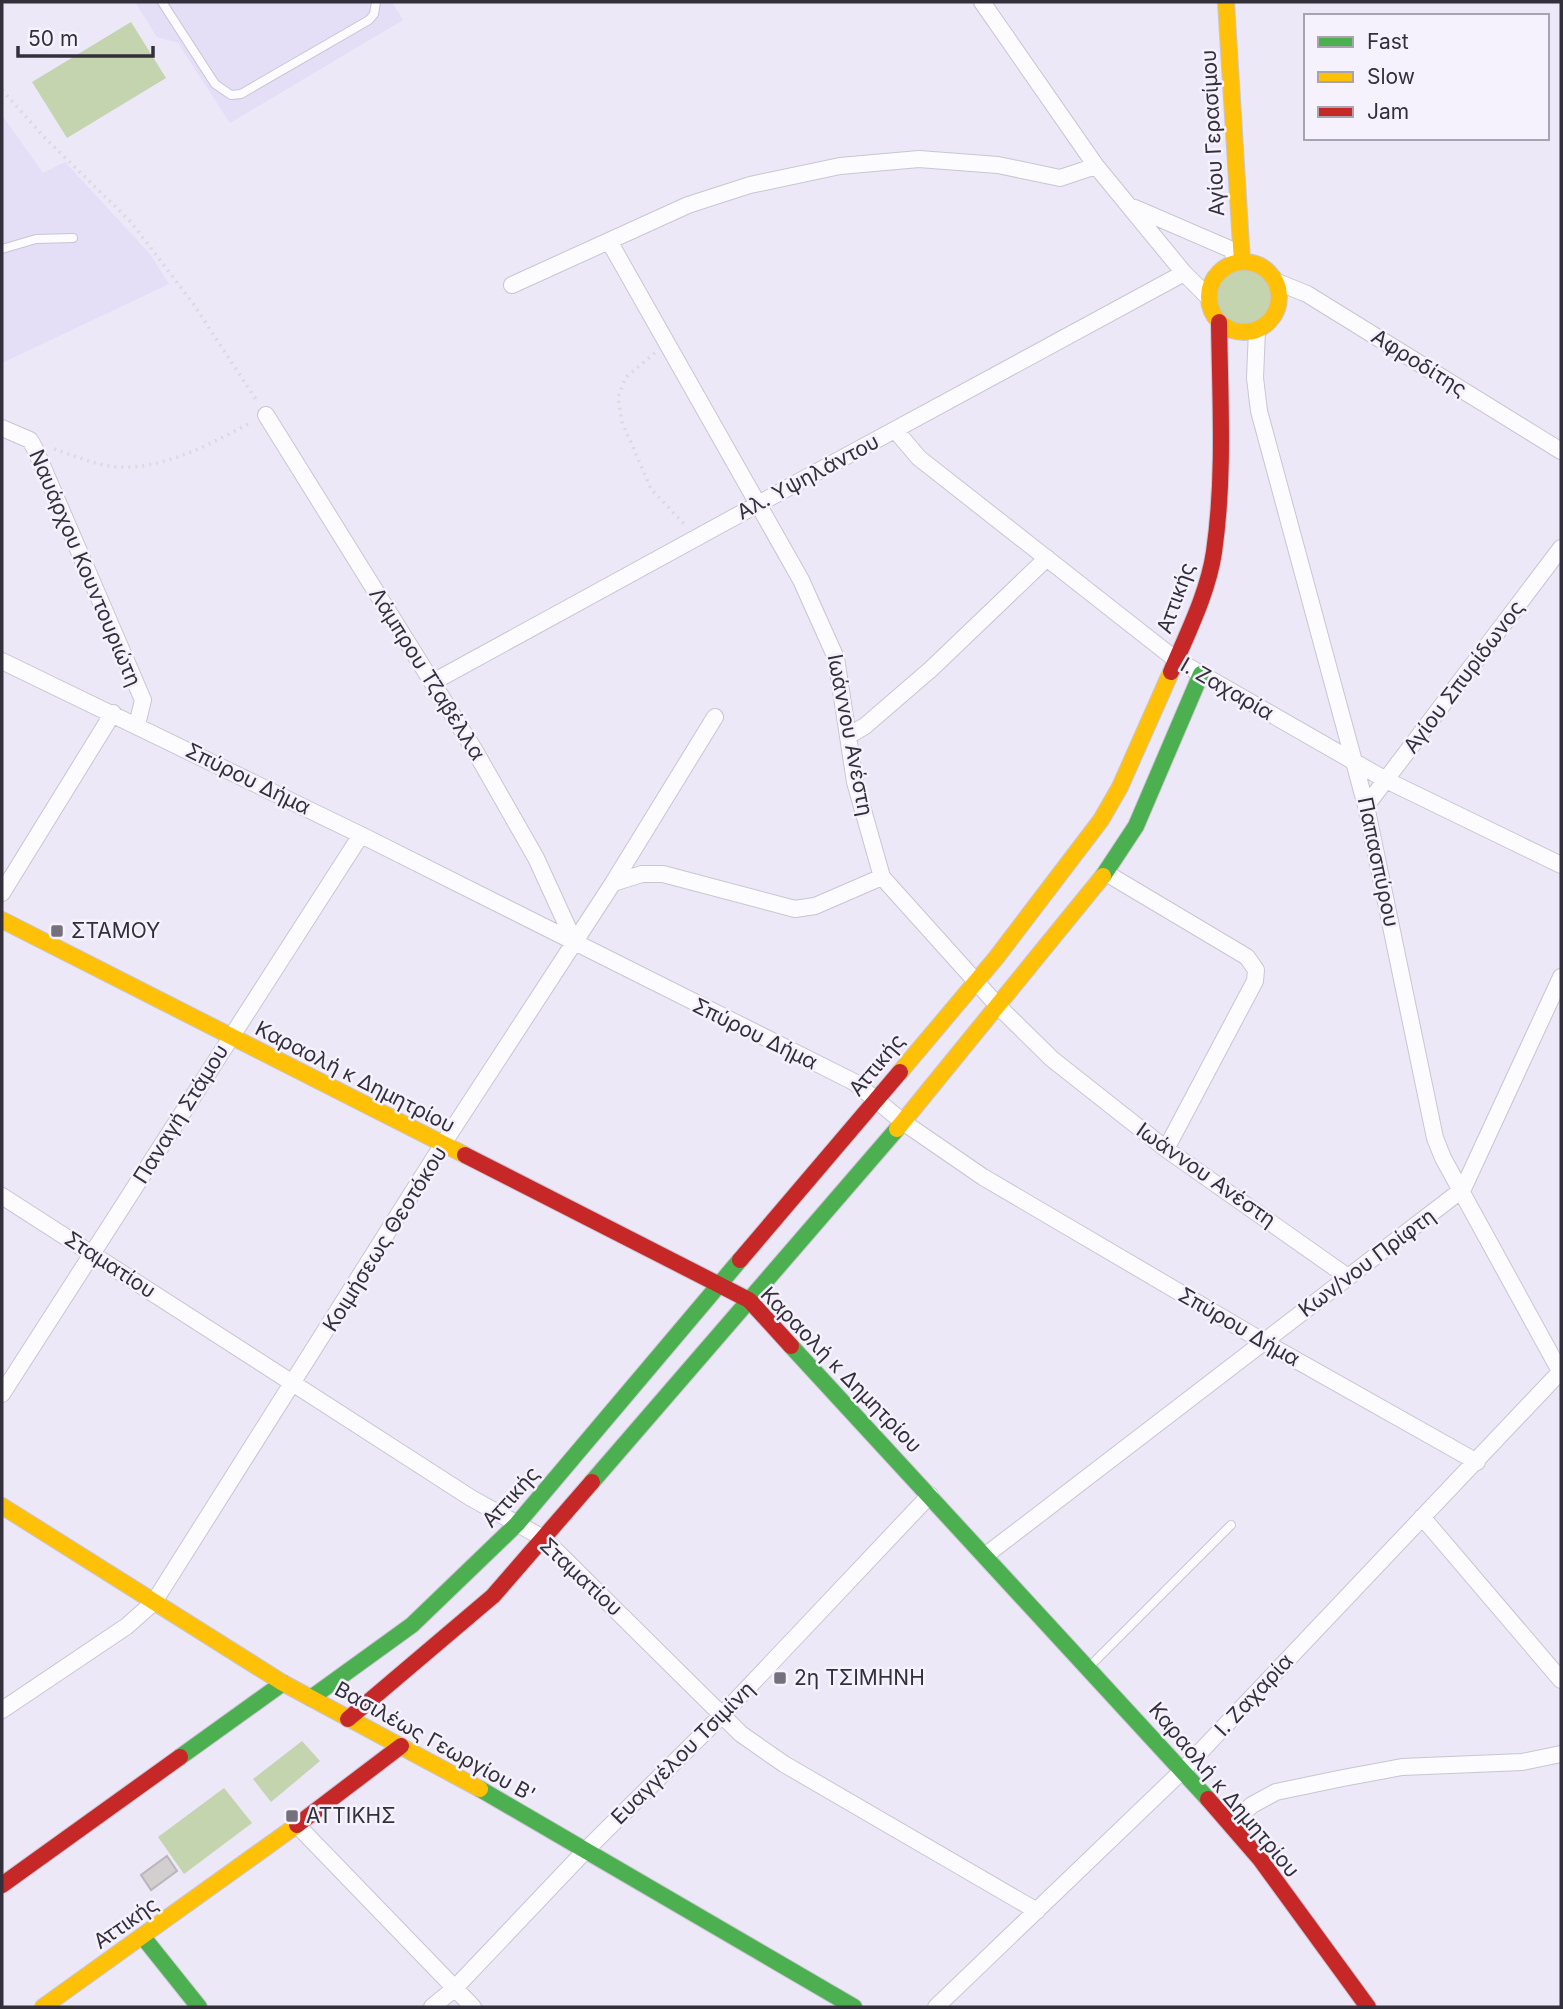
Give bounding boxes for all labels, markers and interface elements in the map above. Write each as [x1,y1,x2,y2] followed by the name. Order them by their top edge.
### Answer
[18,14,152,58] scale bar
[1304,14,1549,140] legend
[28,26,78,51] text: 50 m
[1367,29,1409,54] text: Fast
[1196,49,1229,217] street label: Αγίου Γερασίμου
[1367,64,1415,89] text: Slow
[1367,99,1409,124] text: Jam
[1367,323,1472,402] street label: Αφροδίτης
[732,429,883,525] street label: Αλ. Υψηλάντου
[24,446,147,690] street label: Ναυάρχου Κουντουριώτη
[1151,559,1200,637] street label: Αττικής
[364,583,491,765] street label: Λάμπρου Τζαβέλλα
[1398,595,1529,758] street label: Αγίου Σπυρίδωνος
[823,652,878,818] street label: Ιωάννου Ανέστη
[1176,652,1278,725] street label: Ι. Ζαχαρία
[182,738,315,820] street label: Σπύρου Δήμα
[1352,795,1404,929] street label: Παπασπύρου
[71,918,160,943] place label: ΣΤΑΜΟΥ
[49,923,65,939] marker: ΣΤΑΜΟΥ
[689,993,822,1075] street label: Σπύρου Δήμα
[251,1015,459,1138] street label: Καραολή κ Δημητρίου
[843,1028,910,1101] street label: Αττικής
[128,1040,233,1188] street label: Παναγή Στάμου
[1132,1117,1281,1232] street label: Ιωάννου Ανέστη
[317,1142,452,1336] street label: Κοιμήσεως Θεοτόκου
[1294,1203,1440,1322] street label: Κων/νου Πρίφτη
[60,1226,160,1303] street label: Σταματίου
[756,1282,927,1458] street label: Καραολή κ Δημητρίου
[1174,1282,1304,1371] street label: Σπύρου Δήμα
[477,1461,545,1532] street label: Αττικής
[535,1532,628,1621] street label: Σταματίου
[1209,1648,1298,1741] street label: Ι. Ζαχαρία
[794,1665,925,1690] place label: 2η ΤΣΙΜΗΝΗ
[772,1670,788,1686] marker: 2η ΤΣΙΜΗΝΗ
[331,1676,540,1807] street label: Βασιλέως Γεωργίου Β'
[606,1676,759,1829] street label: Ευαγγέλου Τσιμίνη
[1144,1697,1305,1882] street label: Καραολή κ Δημητρίου
[306,1803,396,1828] place label: ΑΤΤΙΚΗΣ
[284,1808,300,1824] marker: ΑΤΤΙΚΗΣ
[88,1891,163,1954] street label: Αττικής

